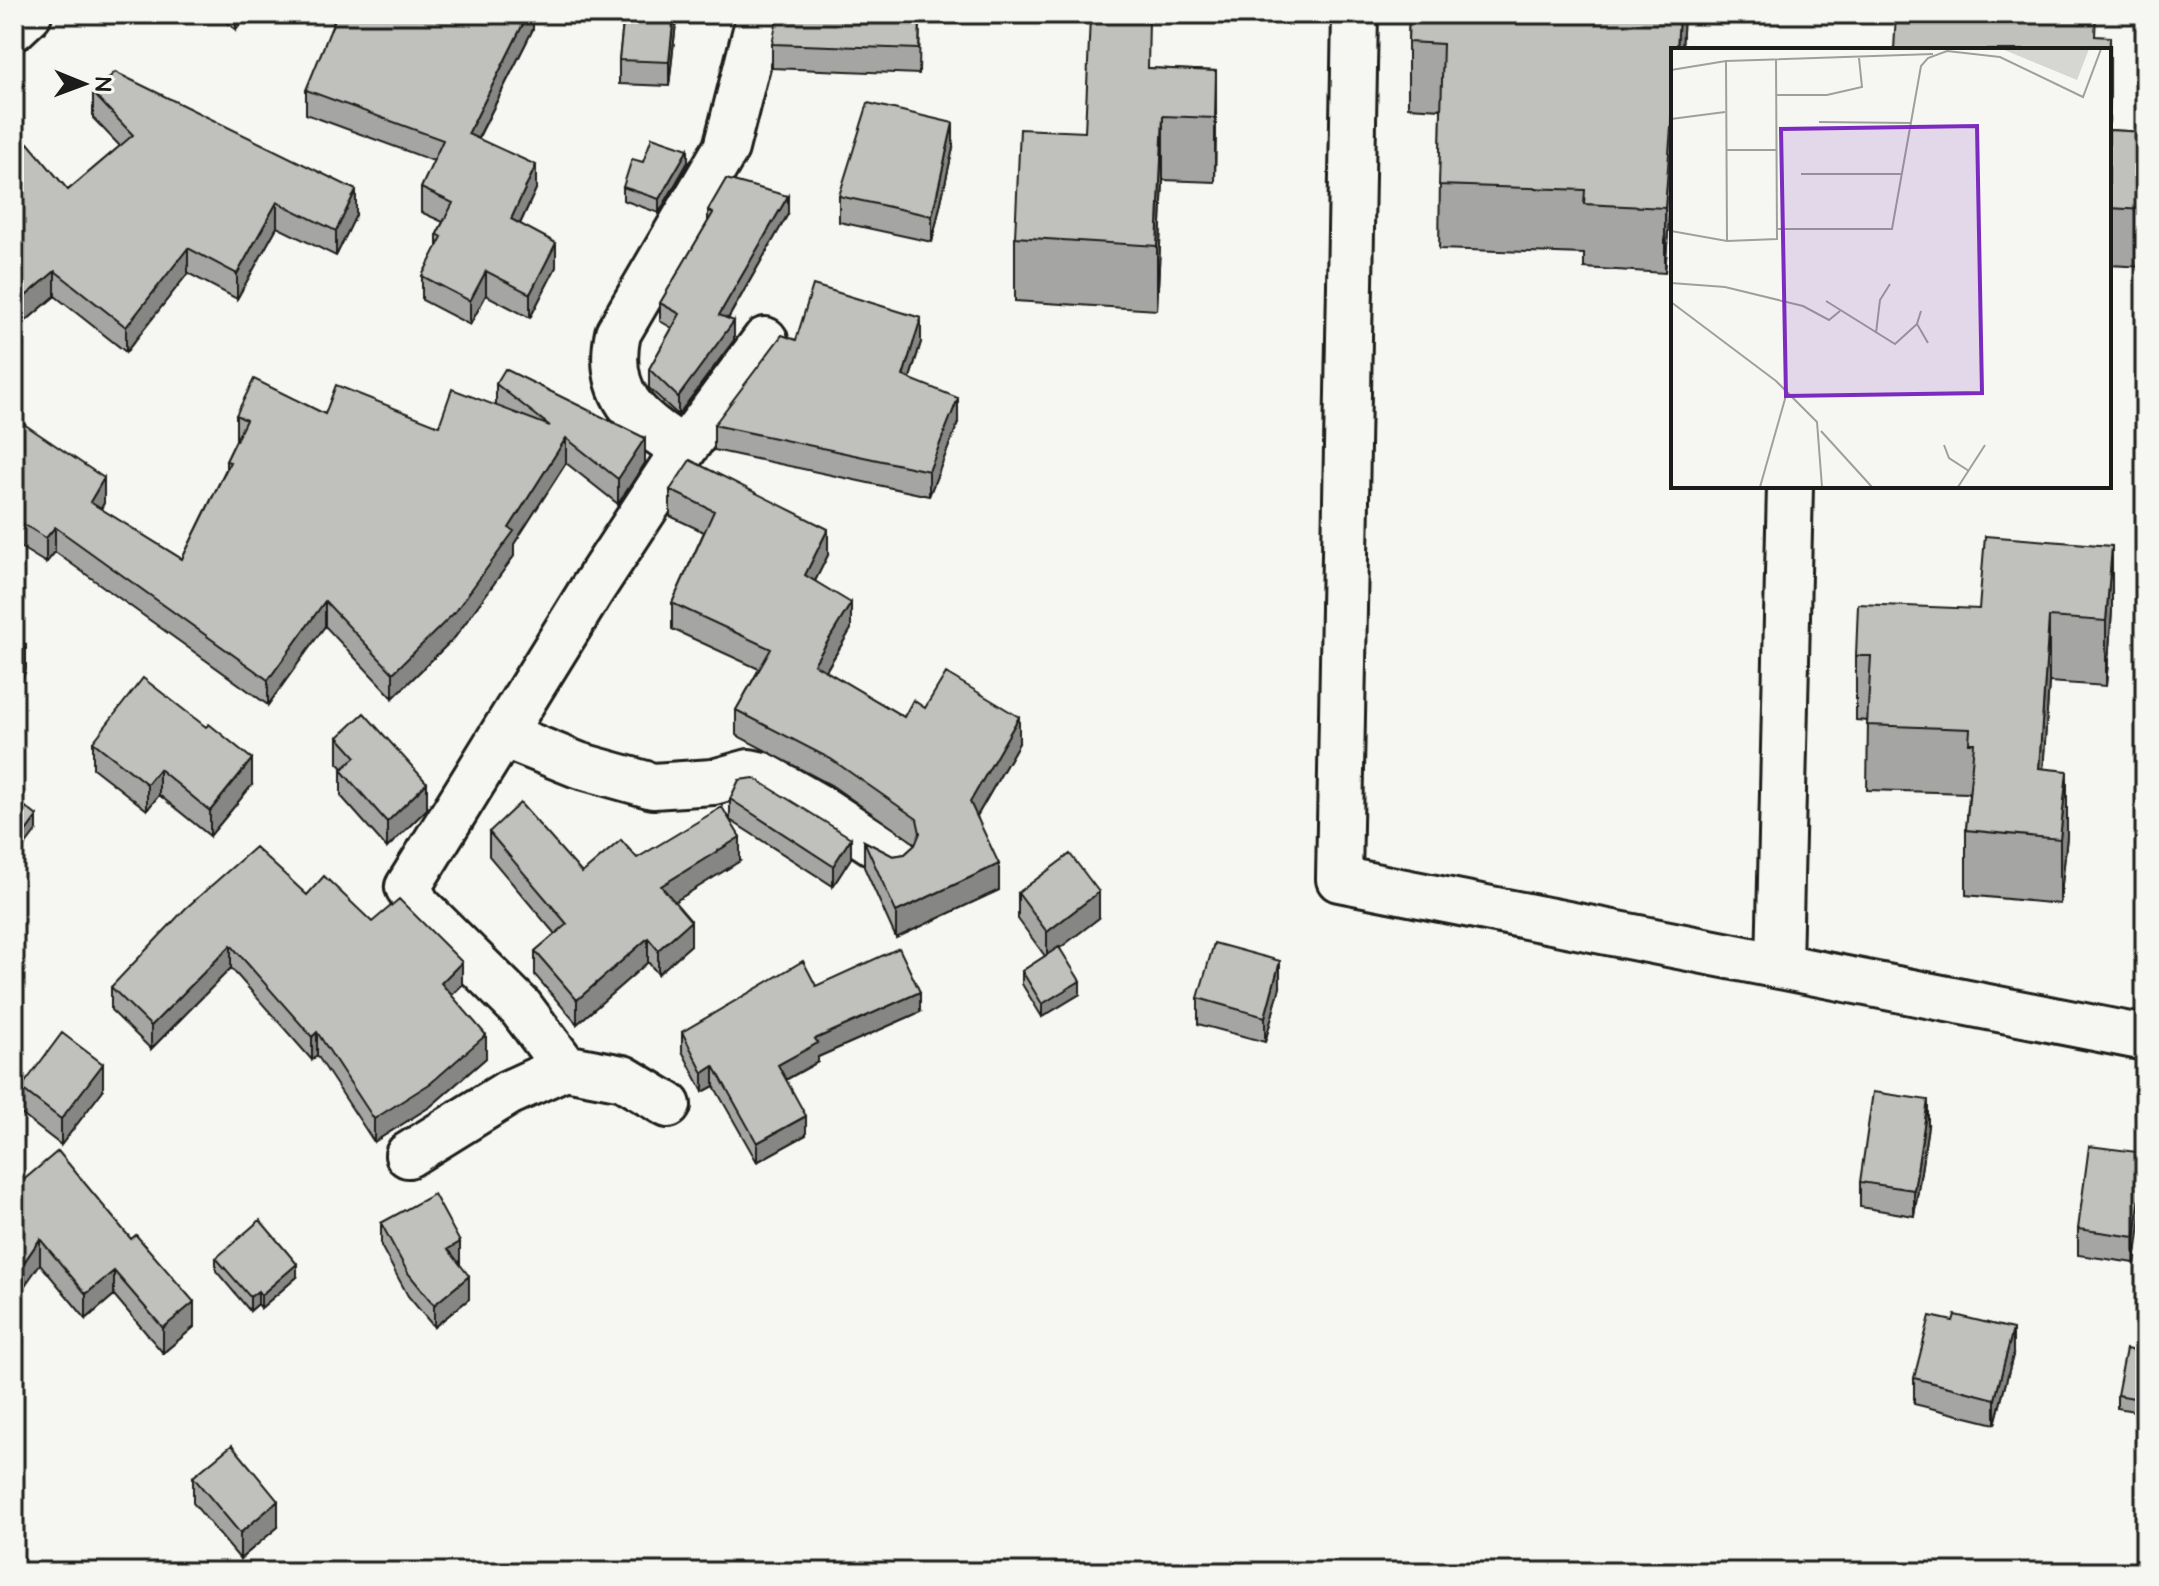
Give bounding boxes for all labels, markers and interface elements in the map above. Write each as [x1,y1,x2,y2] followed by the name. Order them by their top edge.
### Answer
[44,44,124,124] north arrow
[1671,48,2111,488] inset map
[87,77,118,92] text: N

